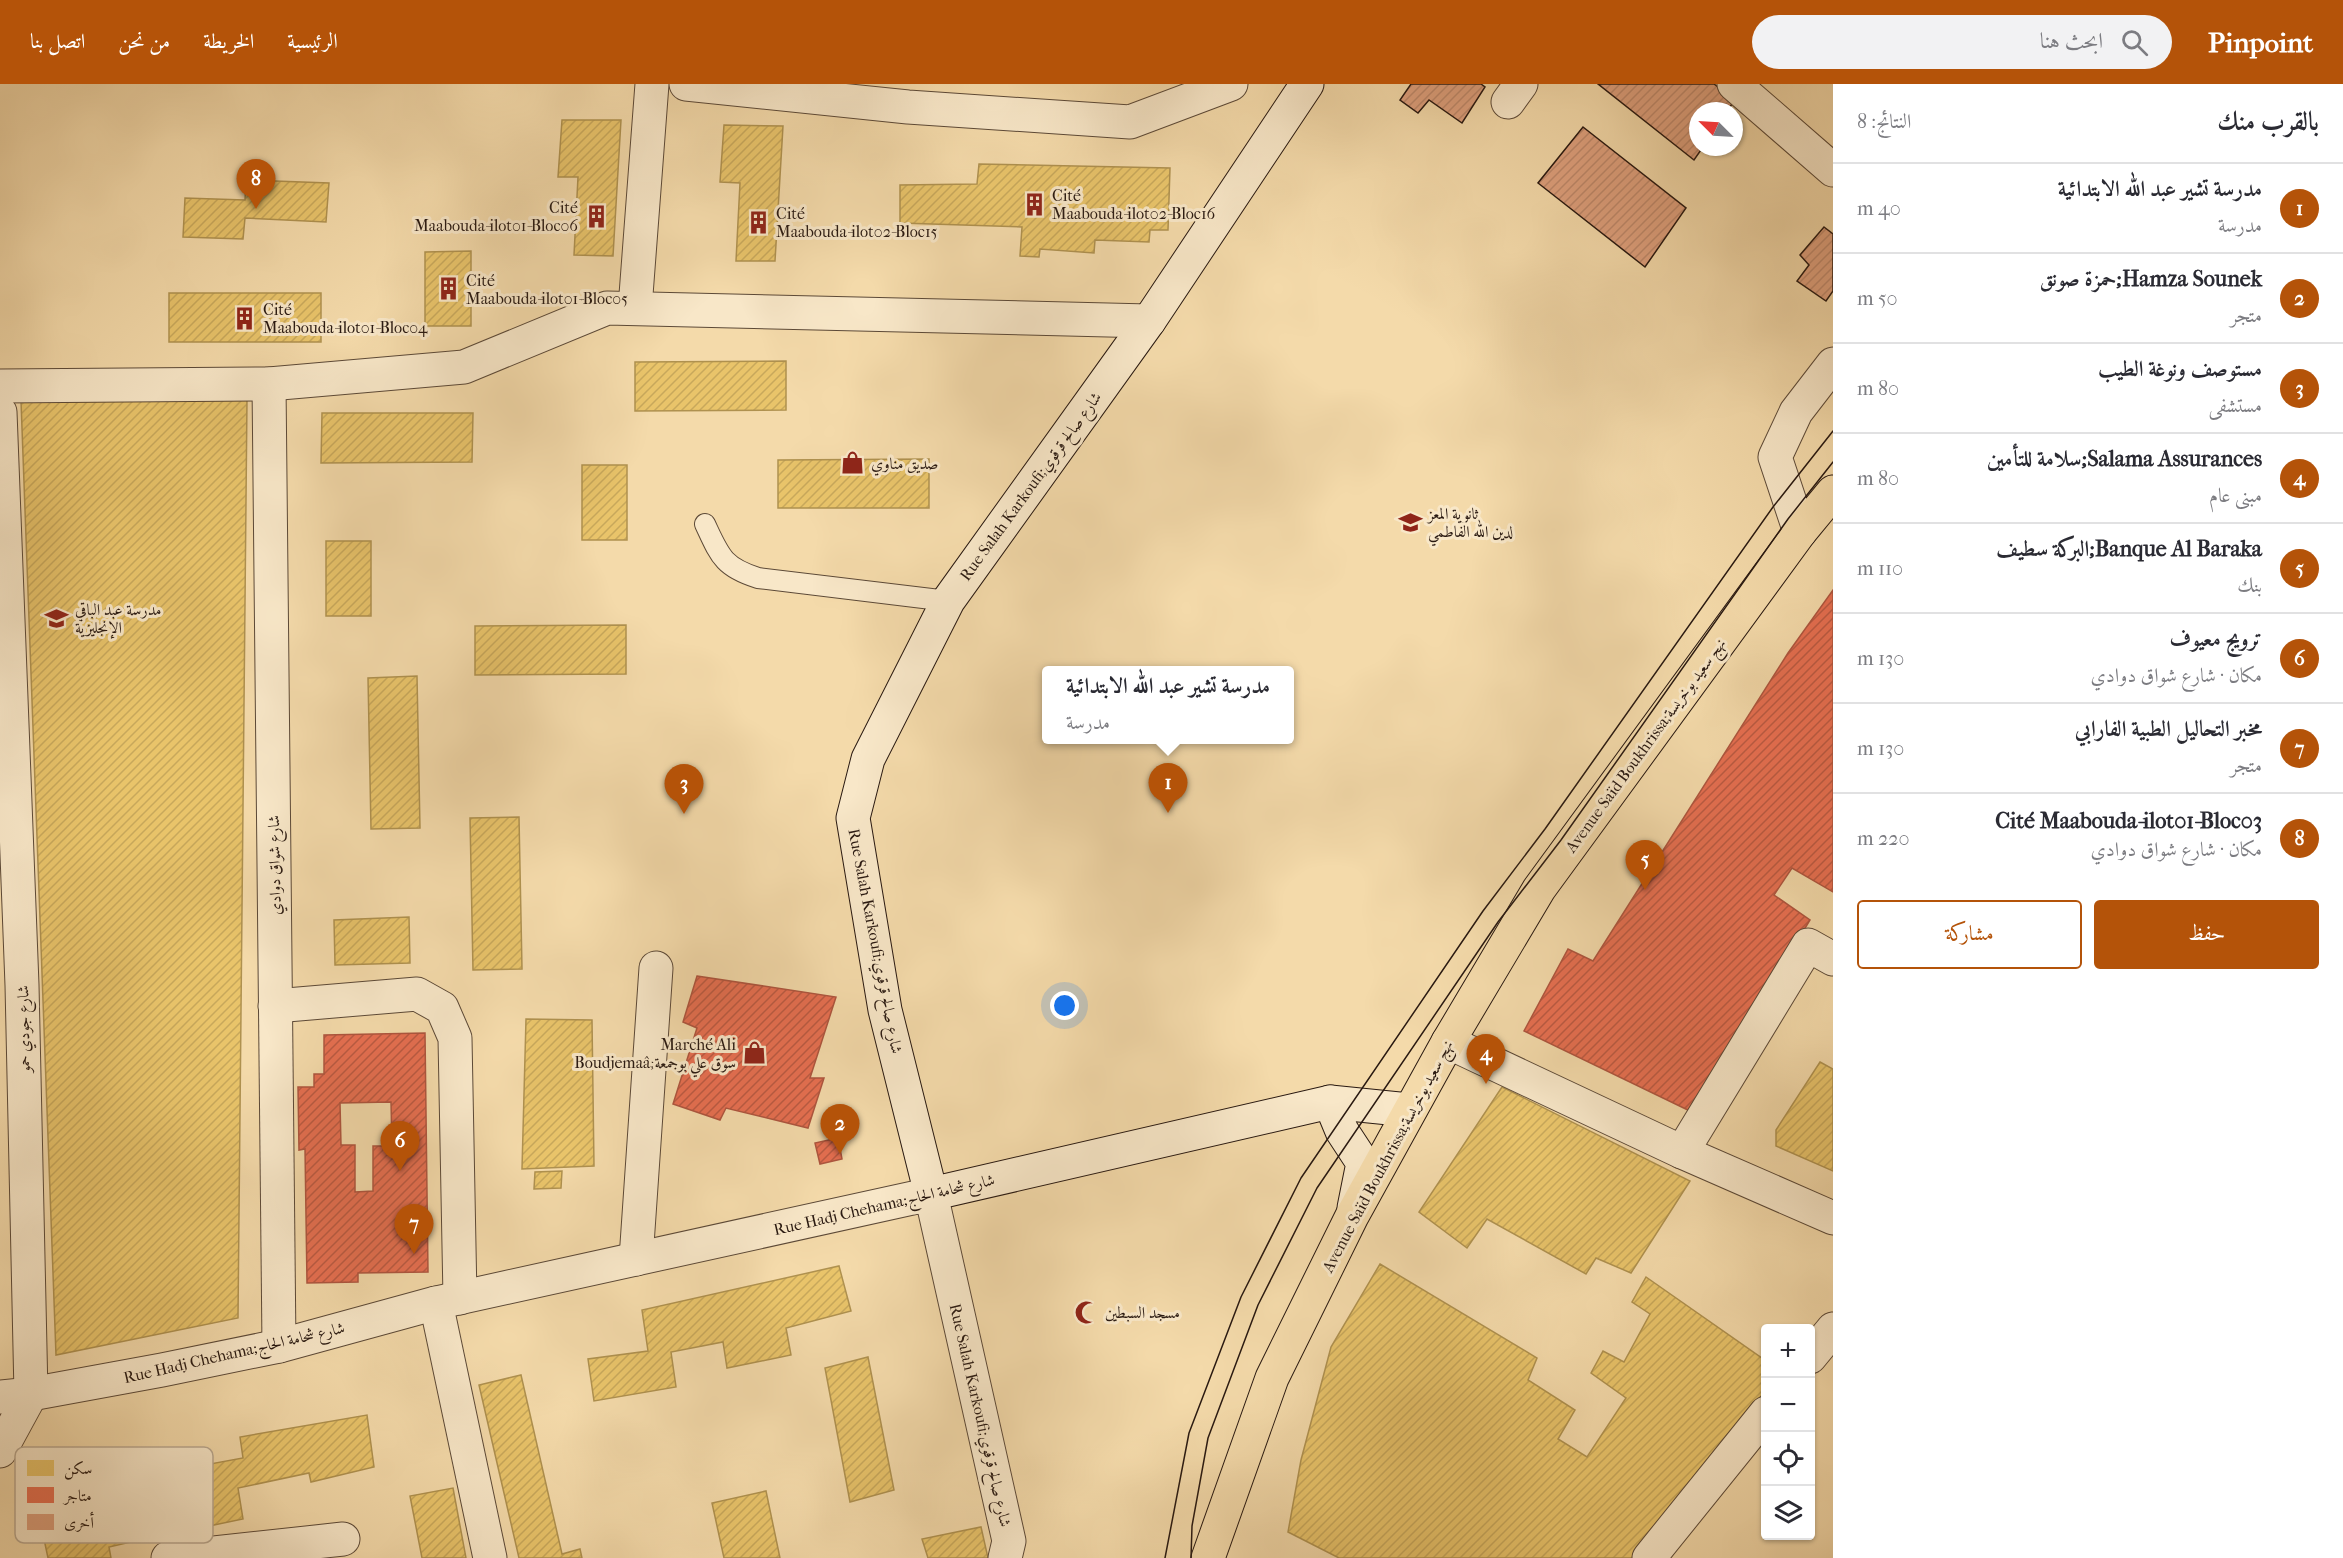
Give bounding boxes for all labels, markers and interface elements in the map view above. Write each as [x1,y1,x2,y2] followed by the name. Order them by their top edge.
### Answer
[1752,15,2172,69] search box
[2118,26,2151,59] icon: search
[2208,26,2313,59] text: Pinpoint
[2040,28,2103,54] text: ابحث هنا
[30,29,85,53] text: اتصل بنا
[118,29,170,53] text: من نحن
[203,29,254,53] text: الخريطة
[287,29,338,53] text: الرئيسية
[1689,102,1743,156] north arrow
[2217,106,2319,137] text: بالقرب منك
[1857,110,1911,133] text: النتائج: 8
[236,160,276,209] pin: 8
[2058,176,2262,202] text: مدرسة تشير عبد الله الابتدائية
[1052,186,1216,223] place label: Cité Maabouda-ilot02-Bloc16
[1021,191,1047,217] building icon: Cité Maabouda-ilot02-Bloc16
[1857,197,1901,220] text: 40 m
[2296,197,2303,220] text: 1
[414,198,578,235] place label: Cité Maabouda-ilot01-Bloc06
[583,203,609,229] building icon: Cité Maabouda-ilot01-Bloc06
[776,204,938,241] place label: Cité Maabouda-ilot02-Bloc15
[745,209,771,235] building icon: Cité Maabouda-ilot02-Bloc15
[2218,214,2262,237] text: مدرسة
[2039,266,2262,292] text: Hamza Sounek;حمزة صونق
[466,271,628,308] place label: Cité Maabouda-ilot01-Bloc05
[435,276,461,302] building icon: Cité Maabouda-ilot01-Bloc05
[1857,287,1898,310] text: 50 m
[2294,287,2305,310] text: 2
[263,300,428,337] place label: Cité Maabouda-ilot01-Bloc04
[2230,304,2262,327] text: متجر
[232,305,258,331] building icon: Cité Maabouda-ilot01-Bloc04
[2098,356,2262,382] text: مستوصف ونوغة الطيب
[1857,377,1899,400] text: 80 m
[2295,377,2304,400] text: 3
[955,388,1109,587] street label: Rue Salah Karkoufi;شارع صالح قرقوي
[2209,394,2262,417] text: مستشفى
[1987,446,2262,472] text: Salama Assurances;سلامة للتأمين
[840,450,866,476] shop icon: صديق مناوي
[871,454,938,476] place label: صديق مناوي
[1857,467,1899,490] text: 80 m
[2294,467,2305,490] text: 4
[2209,484,2262,507] text: مبنى عام
[1426,504,1513,547] place label: ثانوية المعز لدين الله الفاطمي
[1397,509,1423,535] school or university icon: ثانوية المعز لدين الله الفاطمي
[1996,536,2262,562] text: Banque Al Baraka;البركة سطيف
[1857,557,1903,580] text: 110 m
[2295,557,2304,580] text: 5
[2237,574,2262,597] text: بنك
[75,600,161,639] place label: مدرسة عبد الباقي الإنجليزية
[44,605,70,631] school or university icon: مدرسة عبد الباقي الإنجليزية
[2170,626,2262,652] text: ترويج معيوف
[1561,634,1734,860] street label: Avenue Saïd Boukhrissa;نهج سعيد بوخريسة
[1857,647,1904,670] text: 130 m
[2294,647,2305,670] text: 6
[2091,664,2262,687] text: مكان · شارع شواق دوادي
[1042,666,1294,744] popup
[1066,673,1270,699] text: مدرسة تشير عبد الله الابتدائية
[1066,711,1110,734] text: مدرسة
[2075,716,2262,742] text: مخبر التحاليل الطبية الفارابي
[1857,737,1904,760] text: 130 m
[2295,737,2304,760] text: 7
[2230,754,2262,777] text: متجر
[664,764,704,814] pin: 3
[1148,764,1188,813] pin: 1
[1995,808,2262,834] text: Cité Maabouda-ilot01-Bloc03
[264,815,289,915] street label: شارع شواق دوادي
[840,827,907,1056] street label: Rue Salah Karkoufi;شارع صالح قرقوي
[1857,827,1910,850] text: 220 m
[2294,827,2305,850] text: 8
[2091,838,2262,861] text: مكان · شارع شواق دوادي
[1626,840,1664,890] pin: 5
[1857,900,2082,969] button: مشاركة
[2094,900,2319,969] button: حفظ
[13,985,38,1075] street label: شارع جودي حمو
[1050,991,1079,1020] your location
[1466,1034,1506,1084] pin: 4
[574,1035,736,1078] place label: Marché Ali Boudjemaâ;سوق علي بوجمعة
[1317,1037,1461,1279] street label: Avenue Saïd Boukhrissa;نهج سعيد بوخريسة
[741,1040,767,1066] shop icon: Marché Ali Boudjemaâ;سوق علي بوجمعة
[820,1104,860,1154] pin: 2
[380,1122,420,1171] pin: 6
[772,1170,998,1244] street label: Rue Hadj Chehama;شارع شحامة الحاج
[394,1204,434,1254] pin: 7
[1074,1299,1100,1325] mosque icon: مسجد السبطين
[942,1302,1015,1530] street label: Rue Salah Karkoufi;شارع صالح قرقوي
[1105,1303,1180,1322] place label: مسجد السبطين
[122,1318,348,1392] street label: Rue Hadj Chehama;شارع شحامة الحاج
[1761,1324,1815,1540] map controls
[1761,1324,1815,1378] button: +
[1761,1378,1815,1432] button: −
[1761,1432,1815,1486] button: locate
[15,1447,213,1543] legend
[64,1459,92,1480] text: سكن
[62,1486,92,1506] text: متاجر
[1761,1486,1815,1540] button: layers
[64,1511,94,1533] text: أخرى

